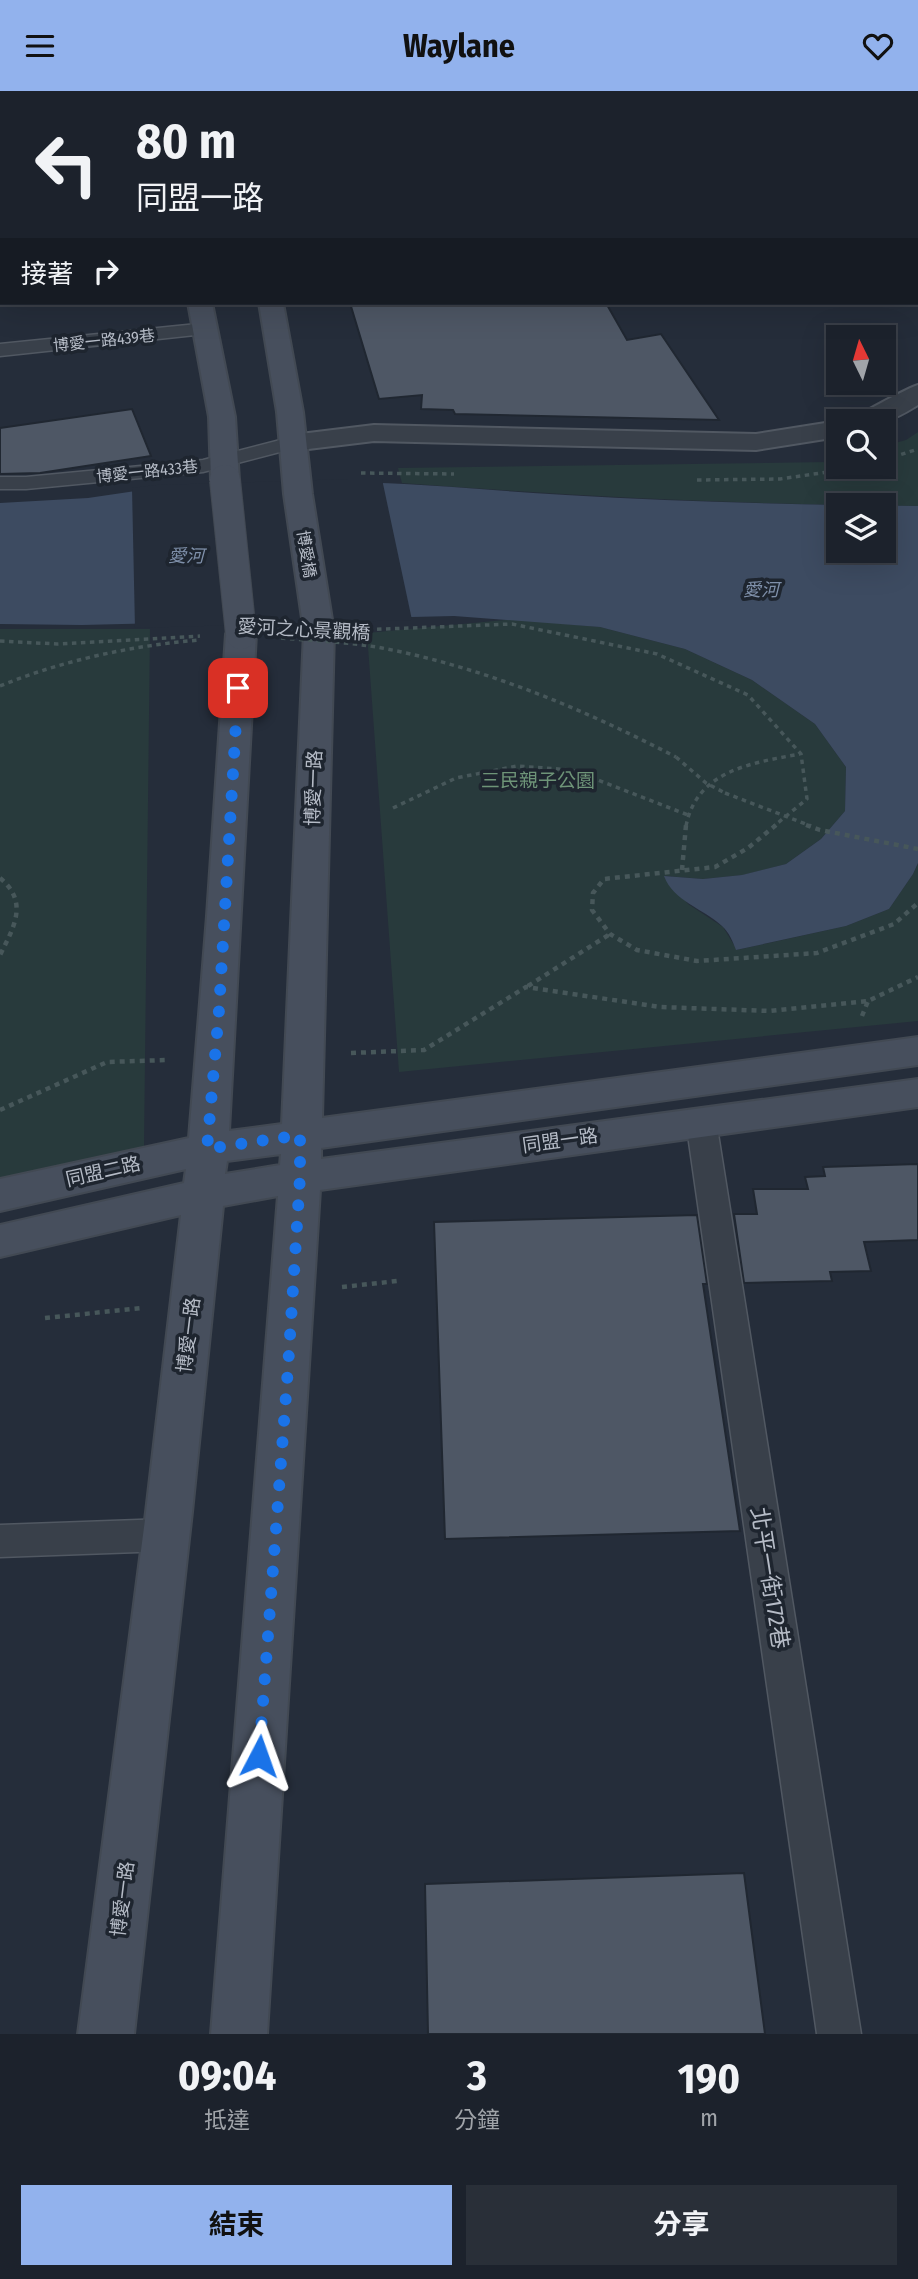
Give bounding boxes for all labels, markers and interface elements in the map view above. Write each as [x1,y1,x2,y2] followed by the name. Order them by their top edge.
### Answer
[21,27,59,65] icon: menu
[403,27,515,65] text: Waylane
[859,27,897,65] icon: heart
[136,112,236,171] text: 80 m
[21,119,112,210] icon: left
[136,179,264,217] text: 同盟一路
[87,252,125,290] icon: right
[21,259,73,290] text: 接著
[826,325,896,395] north arrow
[826,325,896,563] map controls
[52,326,156,355] street label: 博愛一路439巷
[826,409,896,479] button: search
[95,457,199,486] street label: 博愛一路433巷
[826,493,896,563] button: layers
[293,529,320,579] street label: 博愛橋
[168,545,207,567] water label: 愛河
[743,579,782,601] water label: 愛河
[237,615,371,644] street label: 愛河之心景觀橋
[208,658,268,718] pin
[219,669,257,707] icon: arrive
[301,750,326,826] street label: 博愛一路
[481,769,595,792] park label: 三民親子公園
[521,1124,599,1157] street label: 同盟一路
[63,1152,143,1191] street label: 同盟二路
[172,1296,205,1374] street label: 博愛一路
[745,1505,795,1651] street label: 北平一街172巷
[222,1719,296,1793] position arrow
[106,1860,139,1938] street label: 博愛一路
[178,2051,276,2101] text: 09:04
[467,2051,487,2101] text: 3
[678,2054,740,2104] text: 190
[700,2104,718,2132] text: m
[204,2106,250,2134] text: 抵達
[454,2106,500,2134] text: 分鐘
[21,2185,452,2265] button: 結束
[466,2185,897,2265] button: 分享

